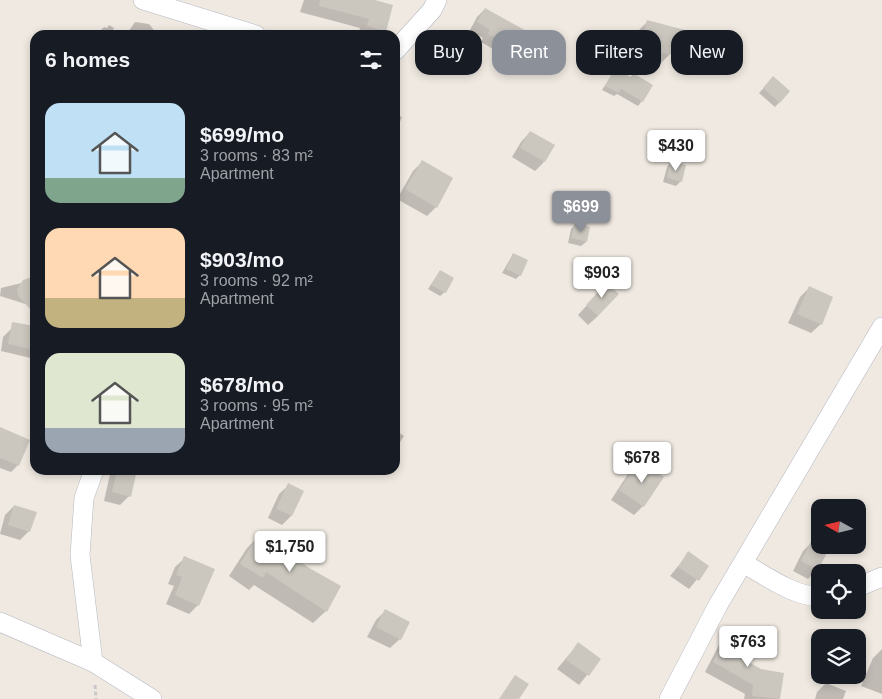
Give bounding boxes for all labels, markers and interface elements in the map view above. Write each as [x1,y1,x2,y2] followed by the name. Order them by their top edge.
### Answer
[415,30,482,75] chip: Buy
[492,30,566,75] chip: Rent
[576,30,661,75] chip: Filters
[671,30,743,75] chip: New
[357,46,385,74] icon: filters
[45,48,130,71] text: 6 homes
[85,123,145,183] icon: home
[200,123,284,146] text: $699/mo
[646,130,706,172] pin: $430
[658,137,694,154] text: $430
[200,147,313,164] text: 3 rooms · 83 m²
[200,165,274,182] text: Apartment
[551,190,611,233] pin: $699
[563,198,599,215] text: $699
[85,248,145,308] icon: home
[200,248,284,271] text: $903/mo
[572,256,632,299] pin: $903
[584,264,620,281] text: $903
[200,272,313,289] text: 3 rooms · 92 m²
[200,290,274,307] text: Apartment
[85,373,145,433] icon: home
[200,373,284,396] text: $678/mo
[200,397,313,414] text: 3 rooms · 95 m²
[200,415,274,432] text: Apartment
[612,442,672,484] pin: $678
[624,449,660,466] text: $678
[811,499,866,554] north arrow
[811,499,866,684] map controls
[249,530,331,573] pin: $1,750
[266,538,314,555] text: $1,750
[811,564,866,619] button: locate
[718,626,778,668] pin: $763
[811,629,866,684] button: layers
[730,633,766,650] text: $763

